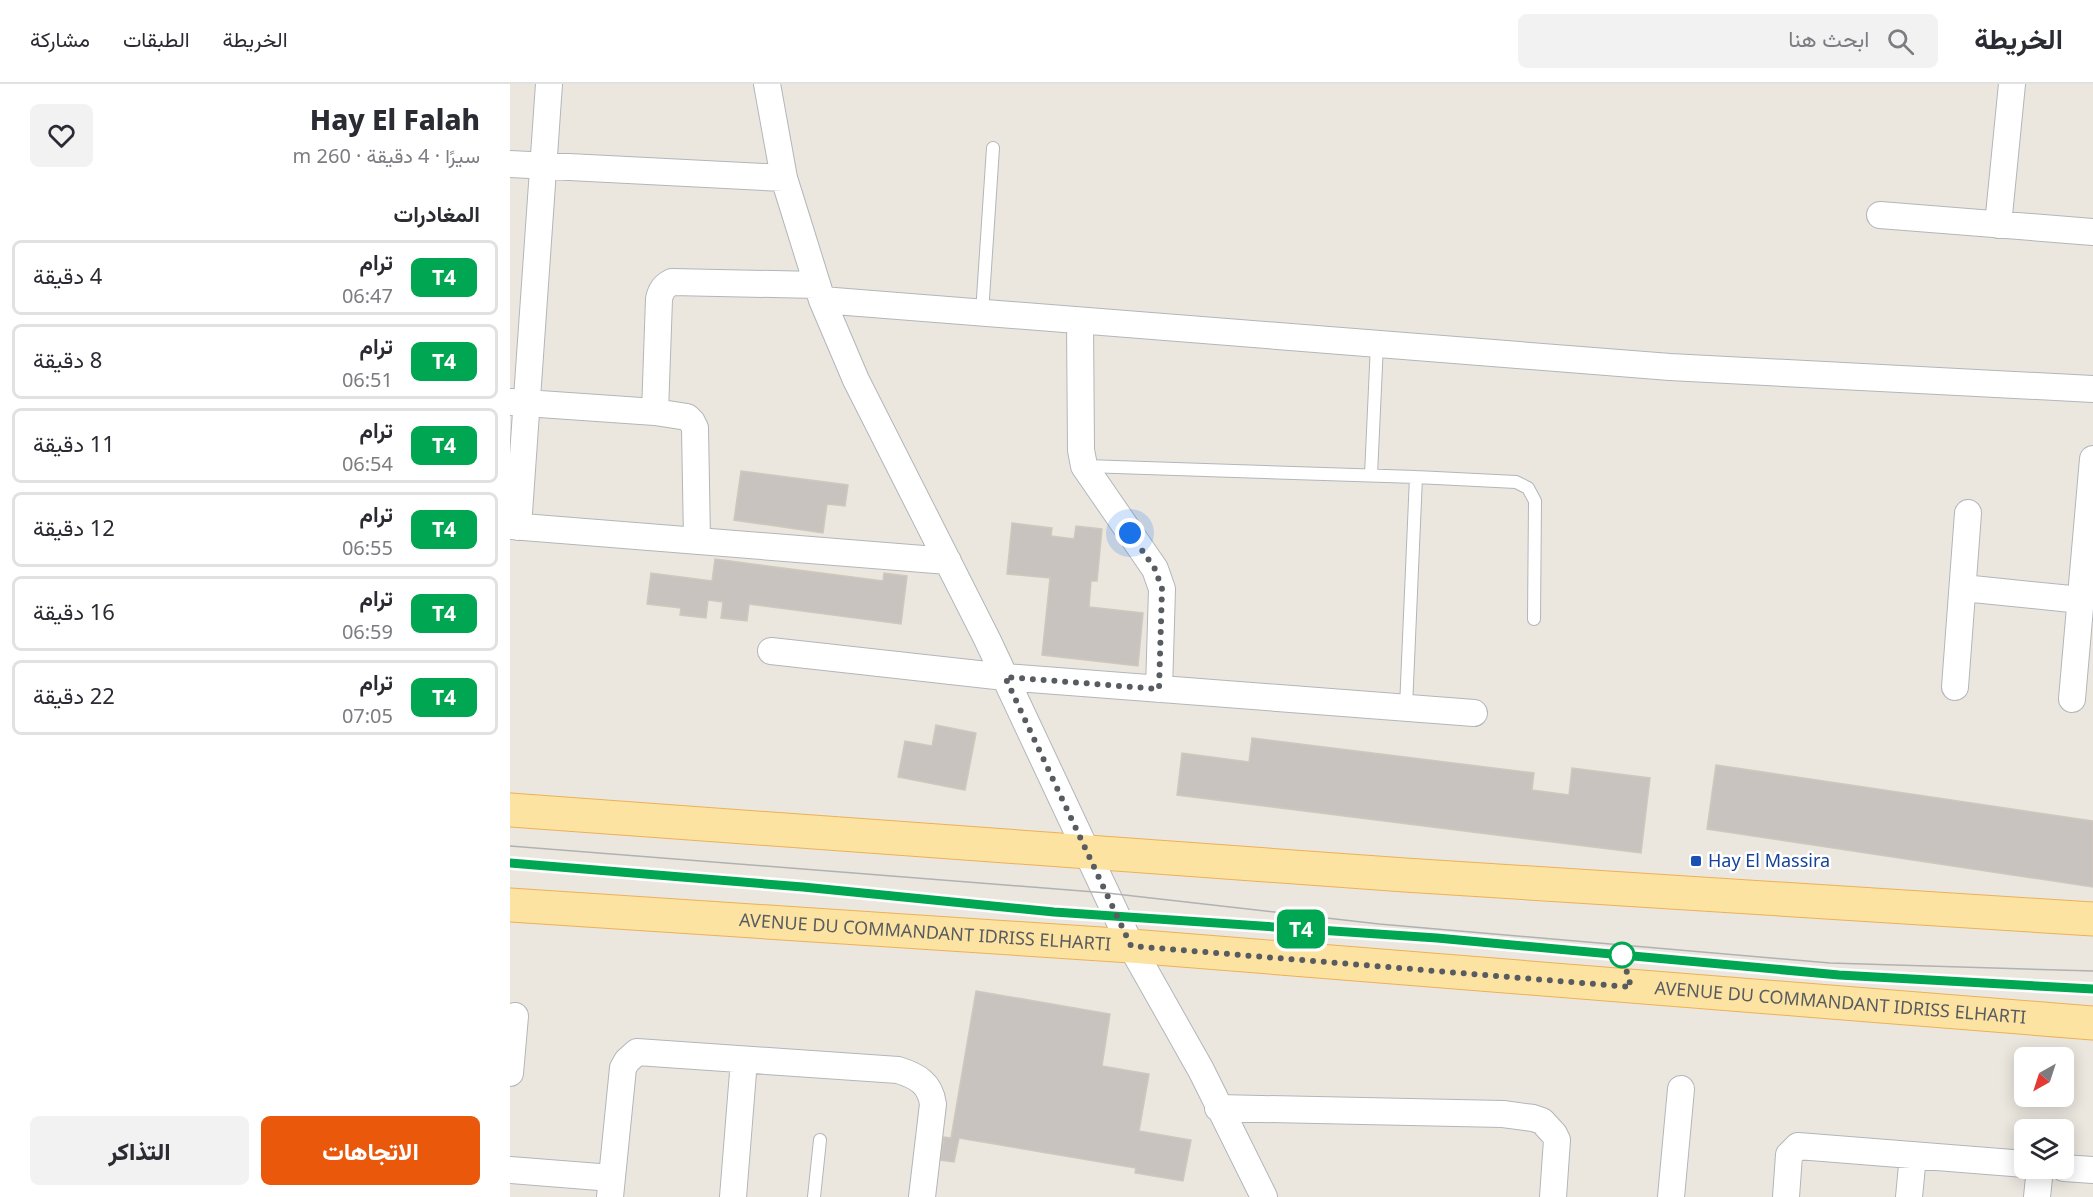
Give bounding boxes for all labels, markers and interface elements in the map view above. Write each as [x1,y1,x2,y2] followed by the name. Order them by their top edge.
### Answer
[1518,14,1938,68] search box
[1974,19,2063,57] text: الخريطة
[1788,23,1869,53] text: ابحث هنا
[30,25,90,53] text: مشاركة
[123,25,190,53] text: الطبقات
[223,25,288,53] text: الخريطة
[1884,25,1917,58] icon: search
[310,100,480,138] text: Hay El Falah
[30,104,93,167] button: heart
[293,142,480,169] text: سيرًا · 4 دقيقة · 260 m
[394,198,480,228] text: المغادرات
[360,246,393,276] text: ترام
[33,260,102,290] text: 4 دقيقة
[432,263,456,291] text: T4
[342,282,393,309] text: 06:47
[360,330,393,360] text: ترام
[33,344,102,374] text: 8 دقيقة
[432,347,456,375] text: T4
[342,366,393,393] text: 06:51
[360,414,393,444] text: ترام
[33,428,115,458] text: 11 دقيقة
[432,431,456,459] text: T4
[342,450,393,477] text: 06:54
[360,498,393,528] text: ترام
[33,512,115,542] text: 12 دقيقة
[432,515,456,543] text: T4
[1115,518,1145,548] your location
[342,534,393,561] text: 06:55
[360,582,393,612] text: ترام
[33,596,115,626] text: 16 دقيقة
[432,599,456,627] text: T4
[342,618,393,645] text: 06:59
[360,666,393,696] text: ترام
[33,680,115,710] text: 22 دقيقة
[432,683,456,711] text: T4
[342,702,393,729] text: 07:05
[1708,848,1830,872] place label: Hay El Massira
[1689,854,1703,868] marker: Hay El Massira
[739,907,1112,956] street label: AVENUE DU COMMANDANT IDRISS ELHARTI
[1274,910,1328,948] line badge: T4
[1289,915,1313,943] text: T4
[1609,942,1635,968] unlabelled marker
[1654,975,2027,1029] street label: AVENUE DU COMMANDANT IDRISS ELHARTI
[2014,1047,2074,1107] north arrow
[2014,1047,2074,1179] map controls
[30,1116,249,1185] button: التذاكر
[261,1116,480,1185] button: الاتجاهات
[2014,1119,2074,1179] button: layers

